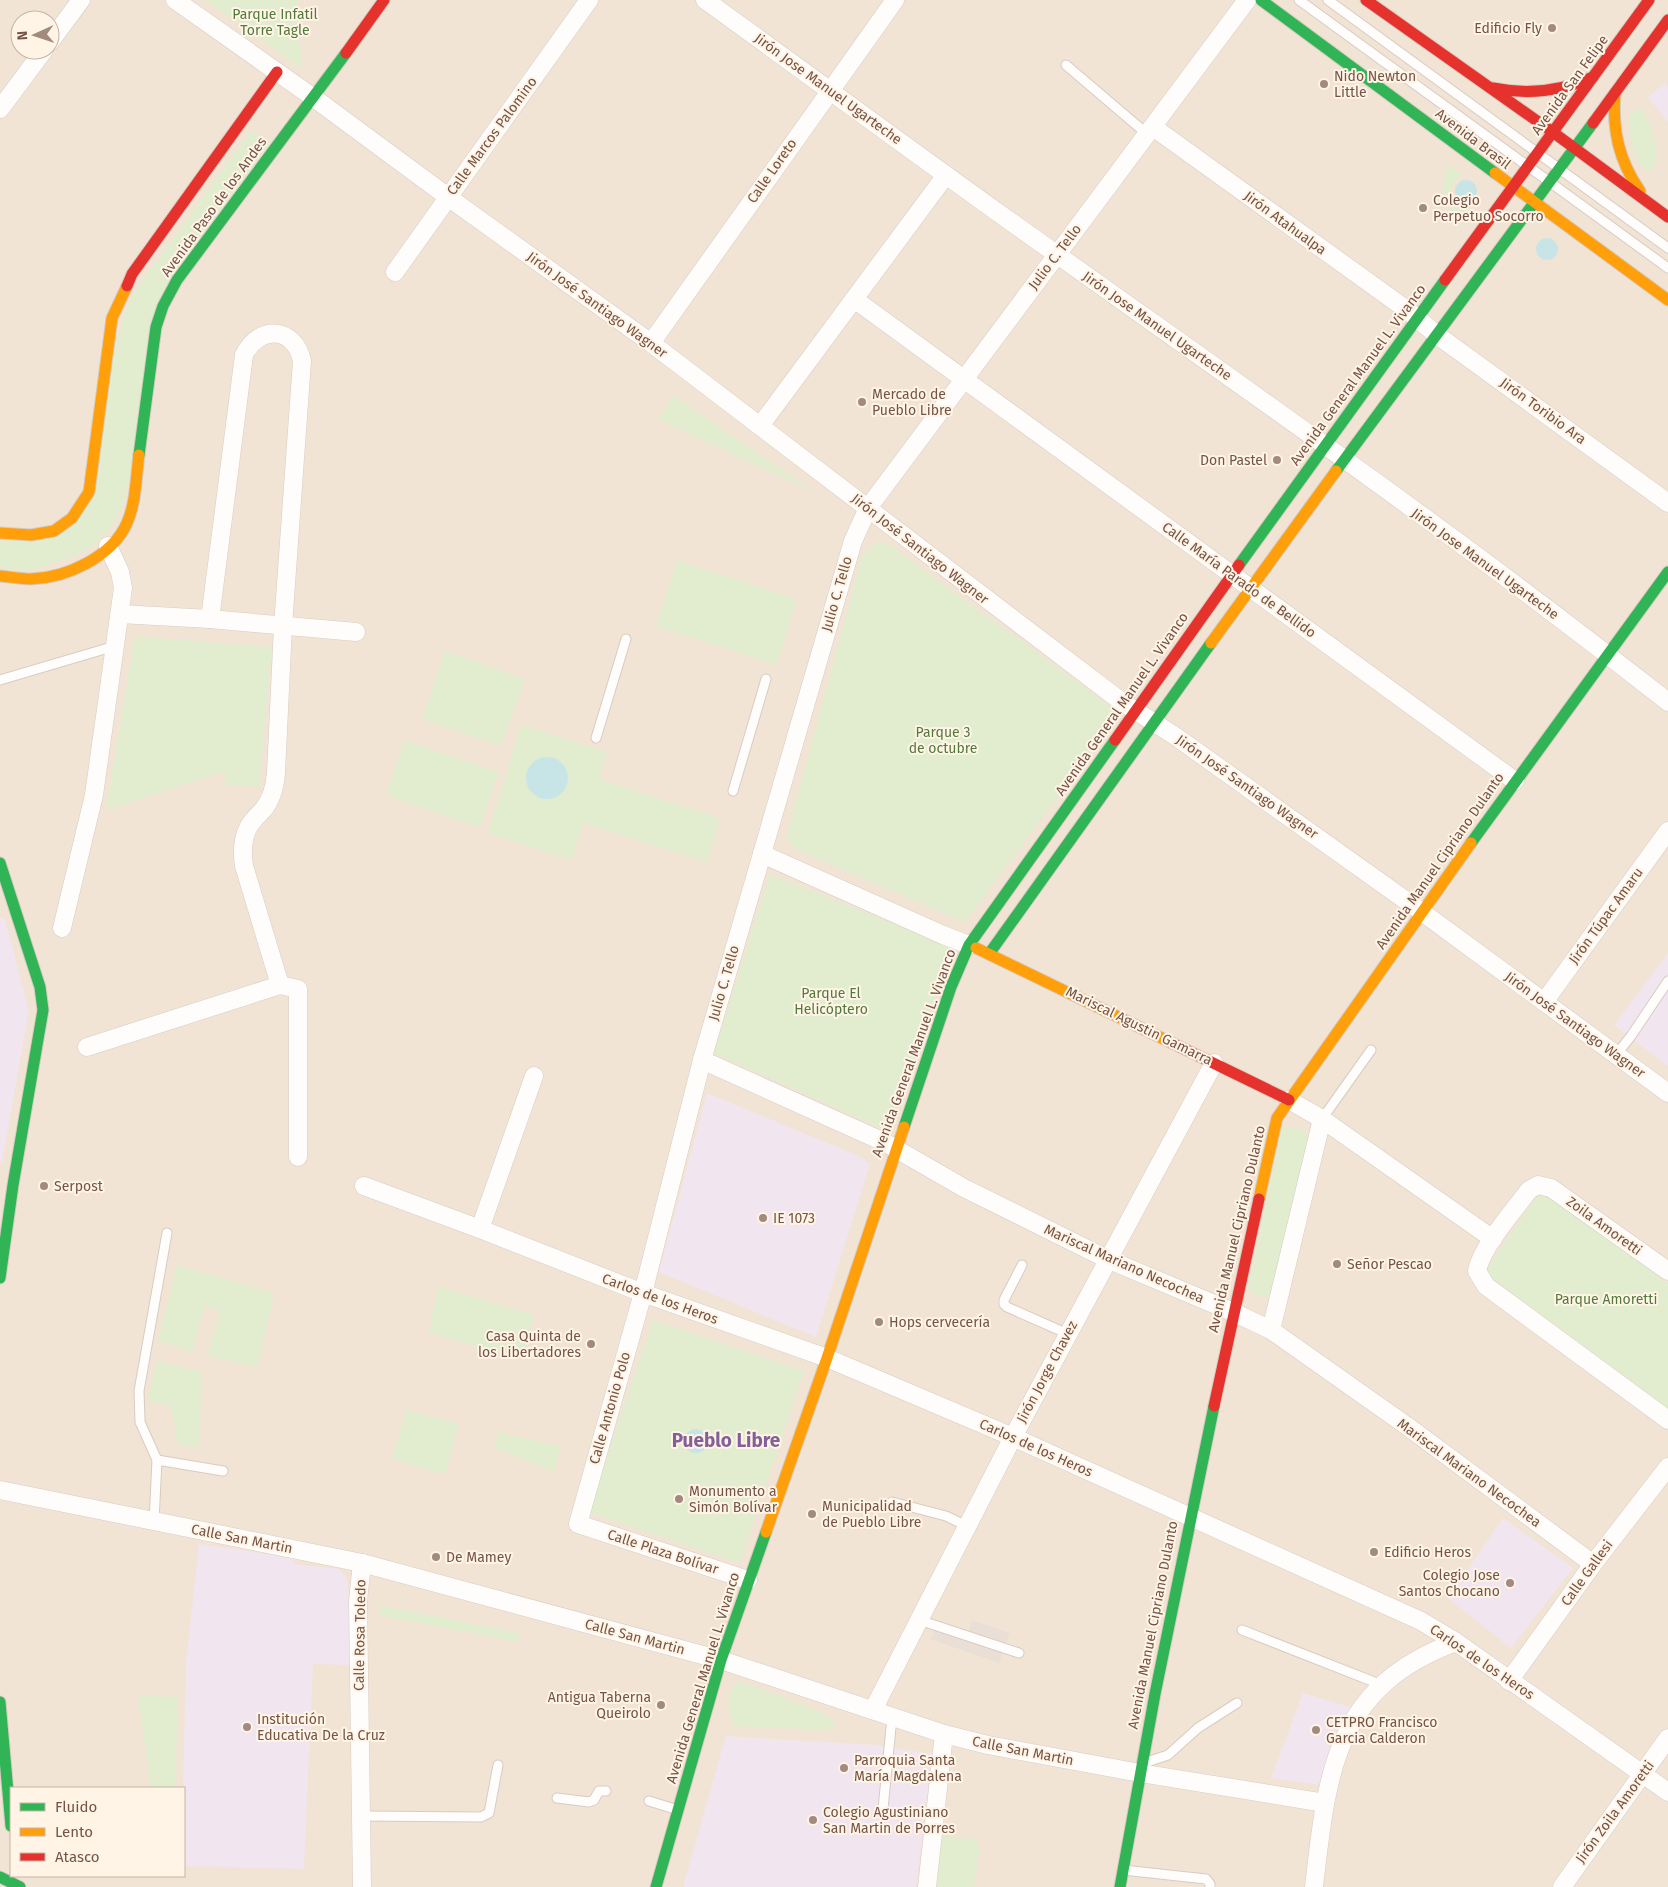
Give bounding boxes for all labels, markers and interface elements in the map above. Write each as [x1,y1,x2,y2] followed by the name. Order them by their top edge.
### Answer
[232,6,318,39] park label: Parque Infatil Torre Tagle
[10,10,60,60] north arrow
[1474,20,1542,37] place label: Edificio Fly
[1546,22,1558,34] marker: Edificio Fly
[751,30,905,148] street label: Jirón Jose Manuel Ugarteche
[14,31,31,41] text: N
[1528,32,1612,138] street label: Avenida San Felipe
[1334,68,1416,101] place label: Nido Newton Little
[443,73,541,199] street label: Calle Marcos Palomino
[1318,78,1330,90] marker: Nido Newton Little
[1432,105,1514,173] street label: Avenida Brasil
[158,133,271,280] street label: Avenida Paso de los Andes
[744,135,800,207] street label: Calle Loreto
[1241,187,1329,259] street label: Jirón Atahualpa
[1433,192,1544,225] place label: Colegio Perpetuo Socorro
[1417,202,1429,214] marker: Colegio Perpetuo Socorro
[1025,221,1085,293] street label: Julio C. Tello
[523,248,671,362] street label: Jirón José Santiago Wagner
[1079,268,1235,384] street label: Jirón Jose Manuel Ugarteche
[1286,281,1430,469] street label: Avenida General Manuel L. Vivanco
[1497,374,1589,448] street label: Jirón Toribio Ara
[872,386,952,419] place label: Mercado de Pueblo Libre
[856,396,868,408] marker: Mercado de Pueblo Libre
[1200,452,1267,469] place label: Don Pastel
[1271,454,1283,466] marker: Don Pastel
[848,490,993,608] street label: Jirón José Santiago Wagner
[1408,505,1562,623] street label: Jirón Jose Manuel Ugarteche
[1159,518,1319,642] street label: Calle María Parado de Bellido
[818,554,856,634] street label: Julio C. Tello
[1052,609,1192,799] street label: Avenida General Manuel L. Vivanco
[909,724,977,757] park label: Parque 3 de octubre
[1173,731,1322,843] street label: Jirón José Santiago Wagner
[1372,769,1508,953] street label: Avenida Manuel Cipriano Dulanto
[1565,864,1647,968] street label: Jirón Túpac Amaru
[705,943,743,1023] street label: Julio C. Tello
[868,947,960,1159] street label: Avenida General Manuel L. Vivanco
[1501,968,1649,1082] street label: Jirón José Santiago Wagner
[1063,983,1215,1069] street label: Mariscal Agustin Gamarra
[794,985,868,1018] park label: Parque El Helicóptero
[1205,1124,1269,1334] street label: Avenida Manuel Cipriano Dulanto
[54,1178,104,1195] place label: Serpost
[38,1180,50,1192] marker: Serpost
[1563,1193,1645,1259] street label: Zoila Amoretti
[773,1210,815,1227] place label: IE 1073
[757,1212,769,1224] marker: IE 1073
[1041,1221,1207,1307] street label: Mariscal Mariano Necochea
[1347,1256,1432,1273] place label: Señor Pescao
[1331,1258,1343,1270] marker: Señor Pescao
[600,1270,721,1328] street label: Carlos de los Heros
[1555,1291,1657,1308] park label: Parque Amoretti
[889,1314,990,1331] place label: Hops cervecería
[873,1316,885,1328] marker: Hops cervecería
[1013,1318,1081,1426] street label: Jirón Jorge Chavez
[478,1328,581,1361] place label: Casa Quinta de los Libertadores
[585,1338,597,1350] marker: Casa Quinta de los Libertadores
[586,1350,634,1466] street label: Calle Antonio Polo
[977,1415,1096,1481] street label: Carlos de los Heros
[1394,1415,1544,1531] street label: Mariscal Mariano Necochea
[672,1429,780,1452] district label: Pueblo Libre
[689,1483,778,1516] place label: Monumento a Simón Bolívar
[673,1493,685,1505] marker: Monumento a Simón Bolívar
[822,1498,921,1531] place label: Municipalidad de Pueblo Libre
[806,1508,818,1520] marker: Municipalidad de Pueblo Libre
[1124,1519,1182,1731] street label: Avenida Manuel Cipriano Dulanto
[190,1521,294,1557] street label: Calle San Martin
[605,1526,721,1578] street label: Calle Plaza Bolívar
[1557,1537,1617,1609] street label: Calle Gallesi
[1384,1544,1471,1561] place label: Edificio Heros
[1368,1546,1380,1558] marker: Edificio Heros
[446,1549,511,1566] place label: De Mamey
[430,1551,442,1563] marker: De Mamey
[1399,1567,1500,1600] place label: Colegio Jose Santos Chocano
[663,1570,743,1786] street label: Avenida General Manuel L. Vivanco
[1504,1577,1516,1589] marker: Colegio Jose Santos Chocano
[351,1579,369,1691] street label: Calle Rosa Toledo
[583,1615,687,1659] street label: Calle San Martin
[1427,1621,1538,1703] street label: Carlos de los Heros
[548,1689,651,1722] place label: Antigua Taberna Queirolo
[655,1699,667,1711] marker: Antigua Taberna Queirolo
[257,1711,385,1744] place label: Institución Educativa De la Cruz
[1326,1714,1437,1747] place label: CETPRO Francisco Garcia Calderon
[241,1721,253,1733] marker: Institución Educativa De la Cruz
[1310,1724,1322,1736] marker: CETPRO Francisco Garcia Calderon
[971,1733,1075,1769] street label: Calle San Martin
[854,1752,962,1785] place label: Parroquia Santa María Magdalena
[1572,1757,1658,1867] street label: Jirón Zoila Amoretti
[838,1762,850,1774] marker: Parroquia Santa María Magdalena
[10,1787,185,1877] legend
[55,1798,97,1816] text: Fluido
[823,1804,956,1837] place label: Colegio Agustiniano San Martin de Porres
[807,1814,819,1826] marker: Colegio Agustiniano San Martin de Porres
[55,1823,93,1841] text: Lento
[55,1848,100,1866] text: Atasco

